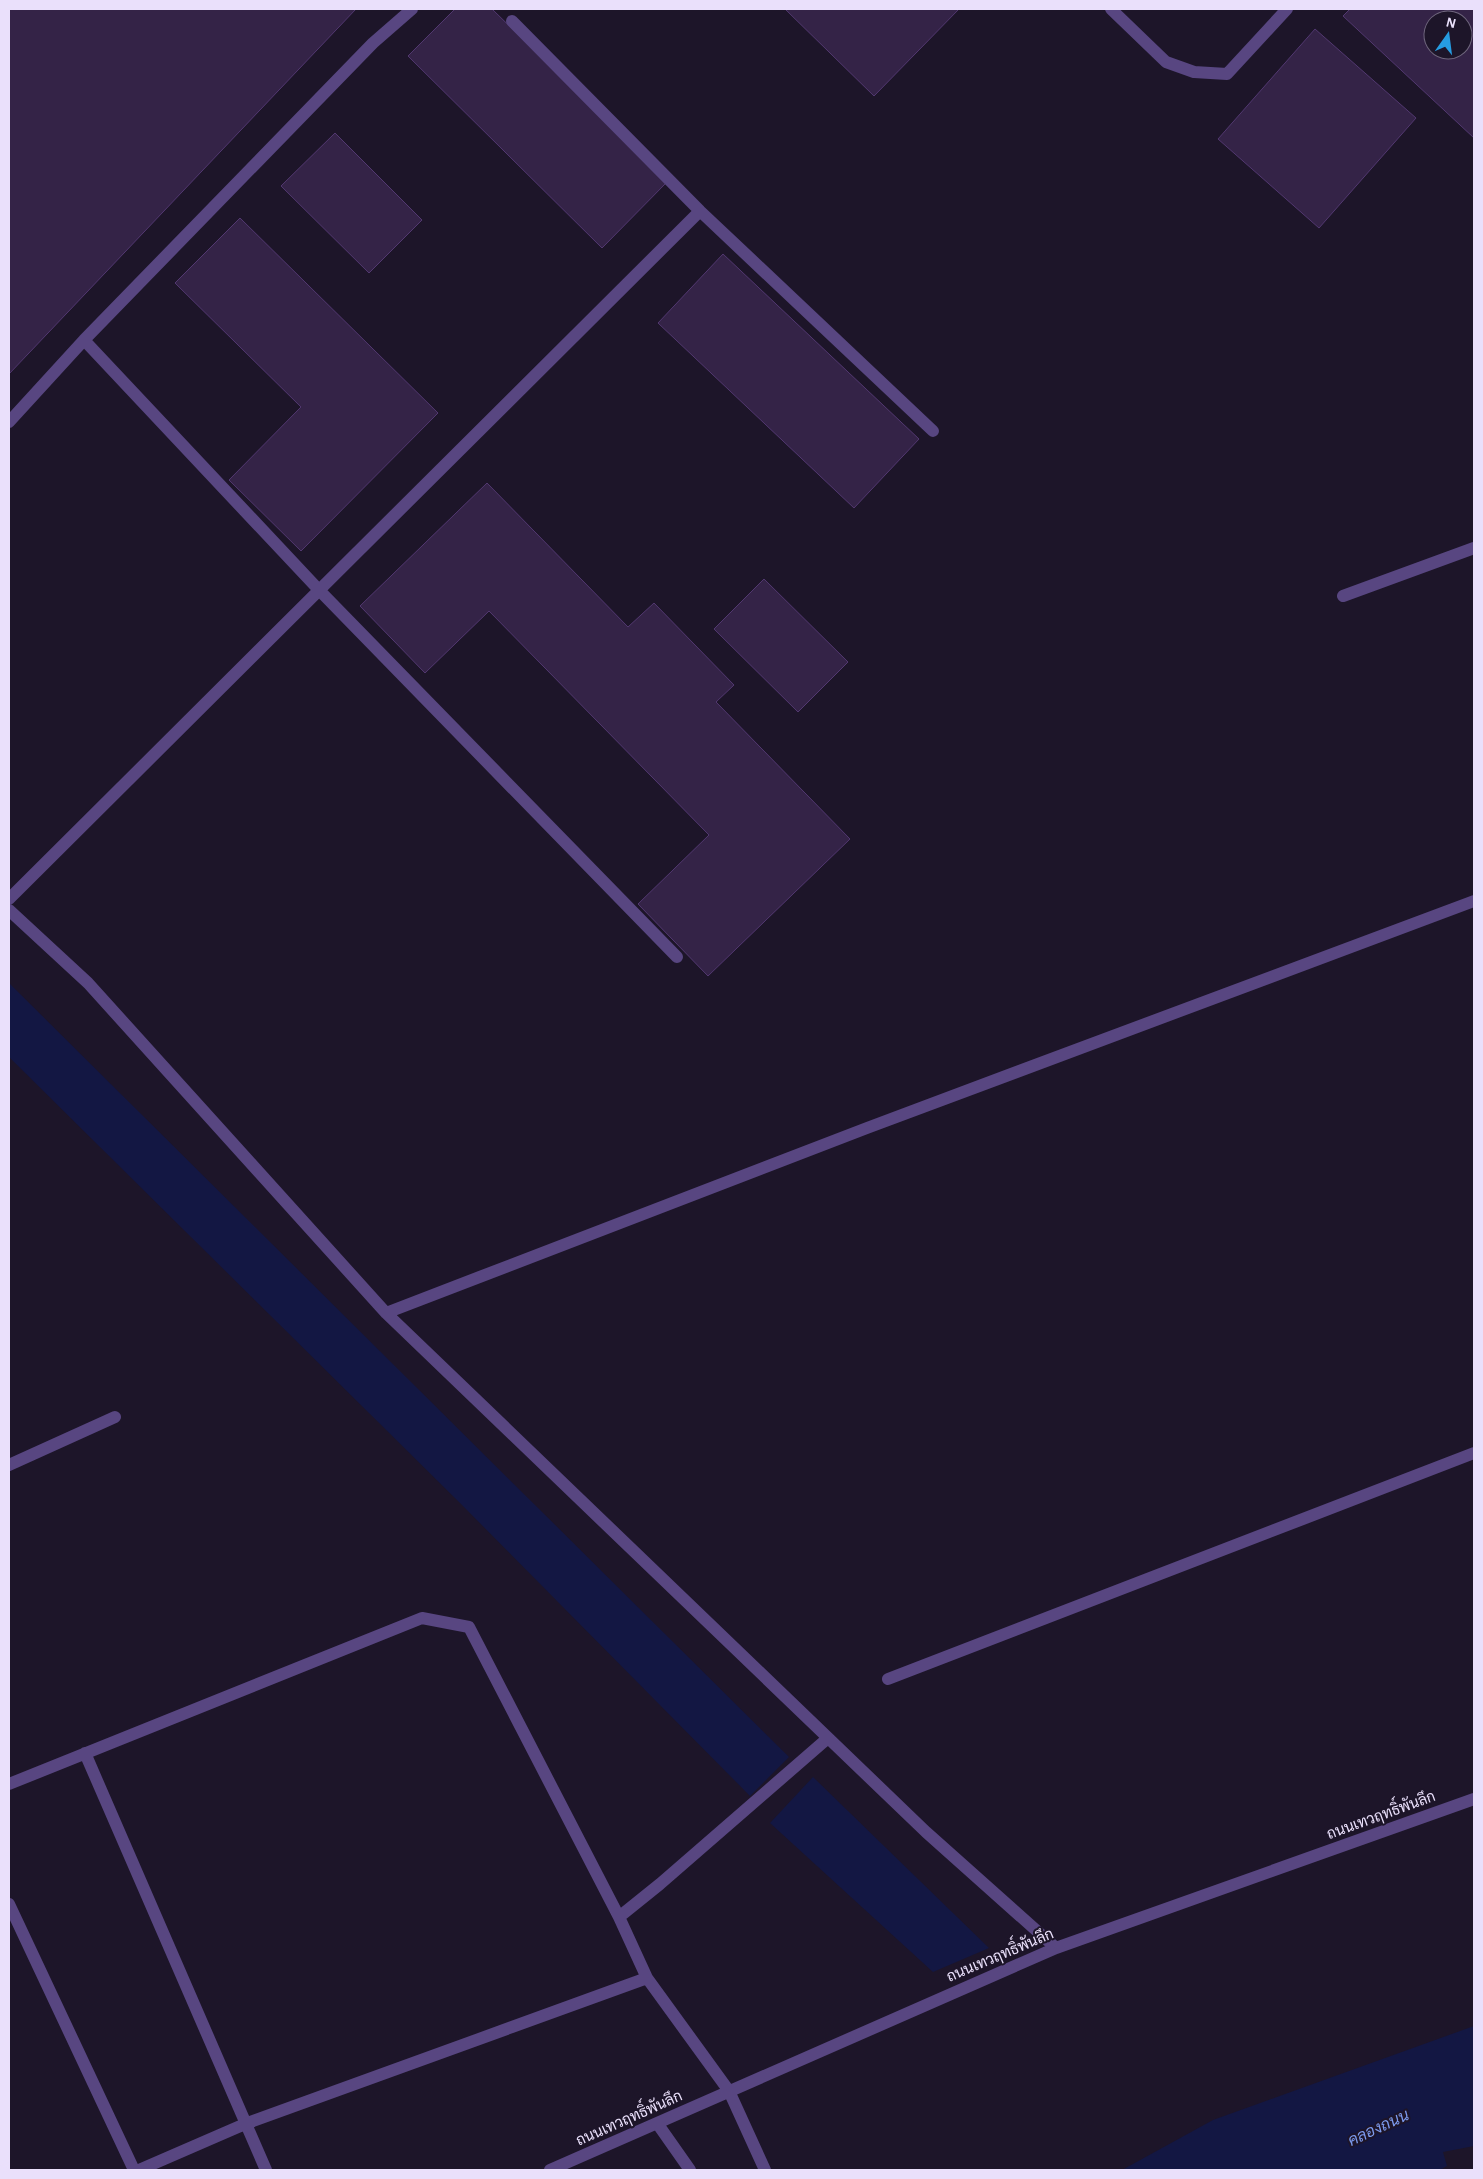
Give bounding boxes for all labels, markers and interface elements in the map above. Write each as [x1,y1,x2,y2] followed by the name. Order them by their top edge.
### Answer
[1423,10,1473,60] north arrow
[1444,15,1457,31] text: N
[1322,1781,1438,1843] street label: ถนนเทวฤทธิ์พันลึก
[941,1919,1056,1986] street label: ถนนเทวฤทธิ์พันลึก
[571,2081,685,2149] street label: ถนนเทวฤทธิ์พันลึก
[1345,2107,1411,2149] water label: คลองถนน

